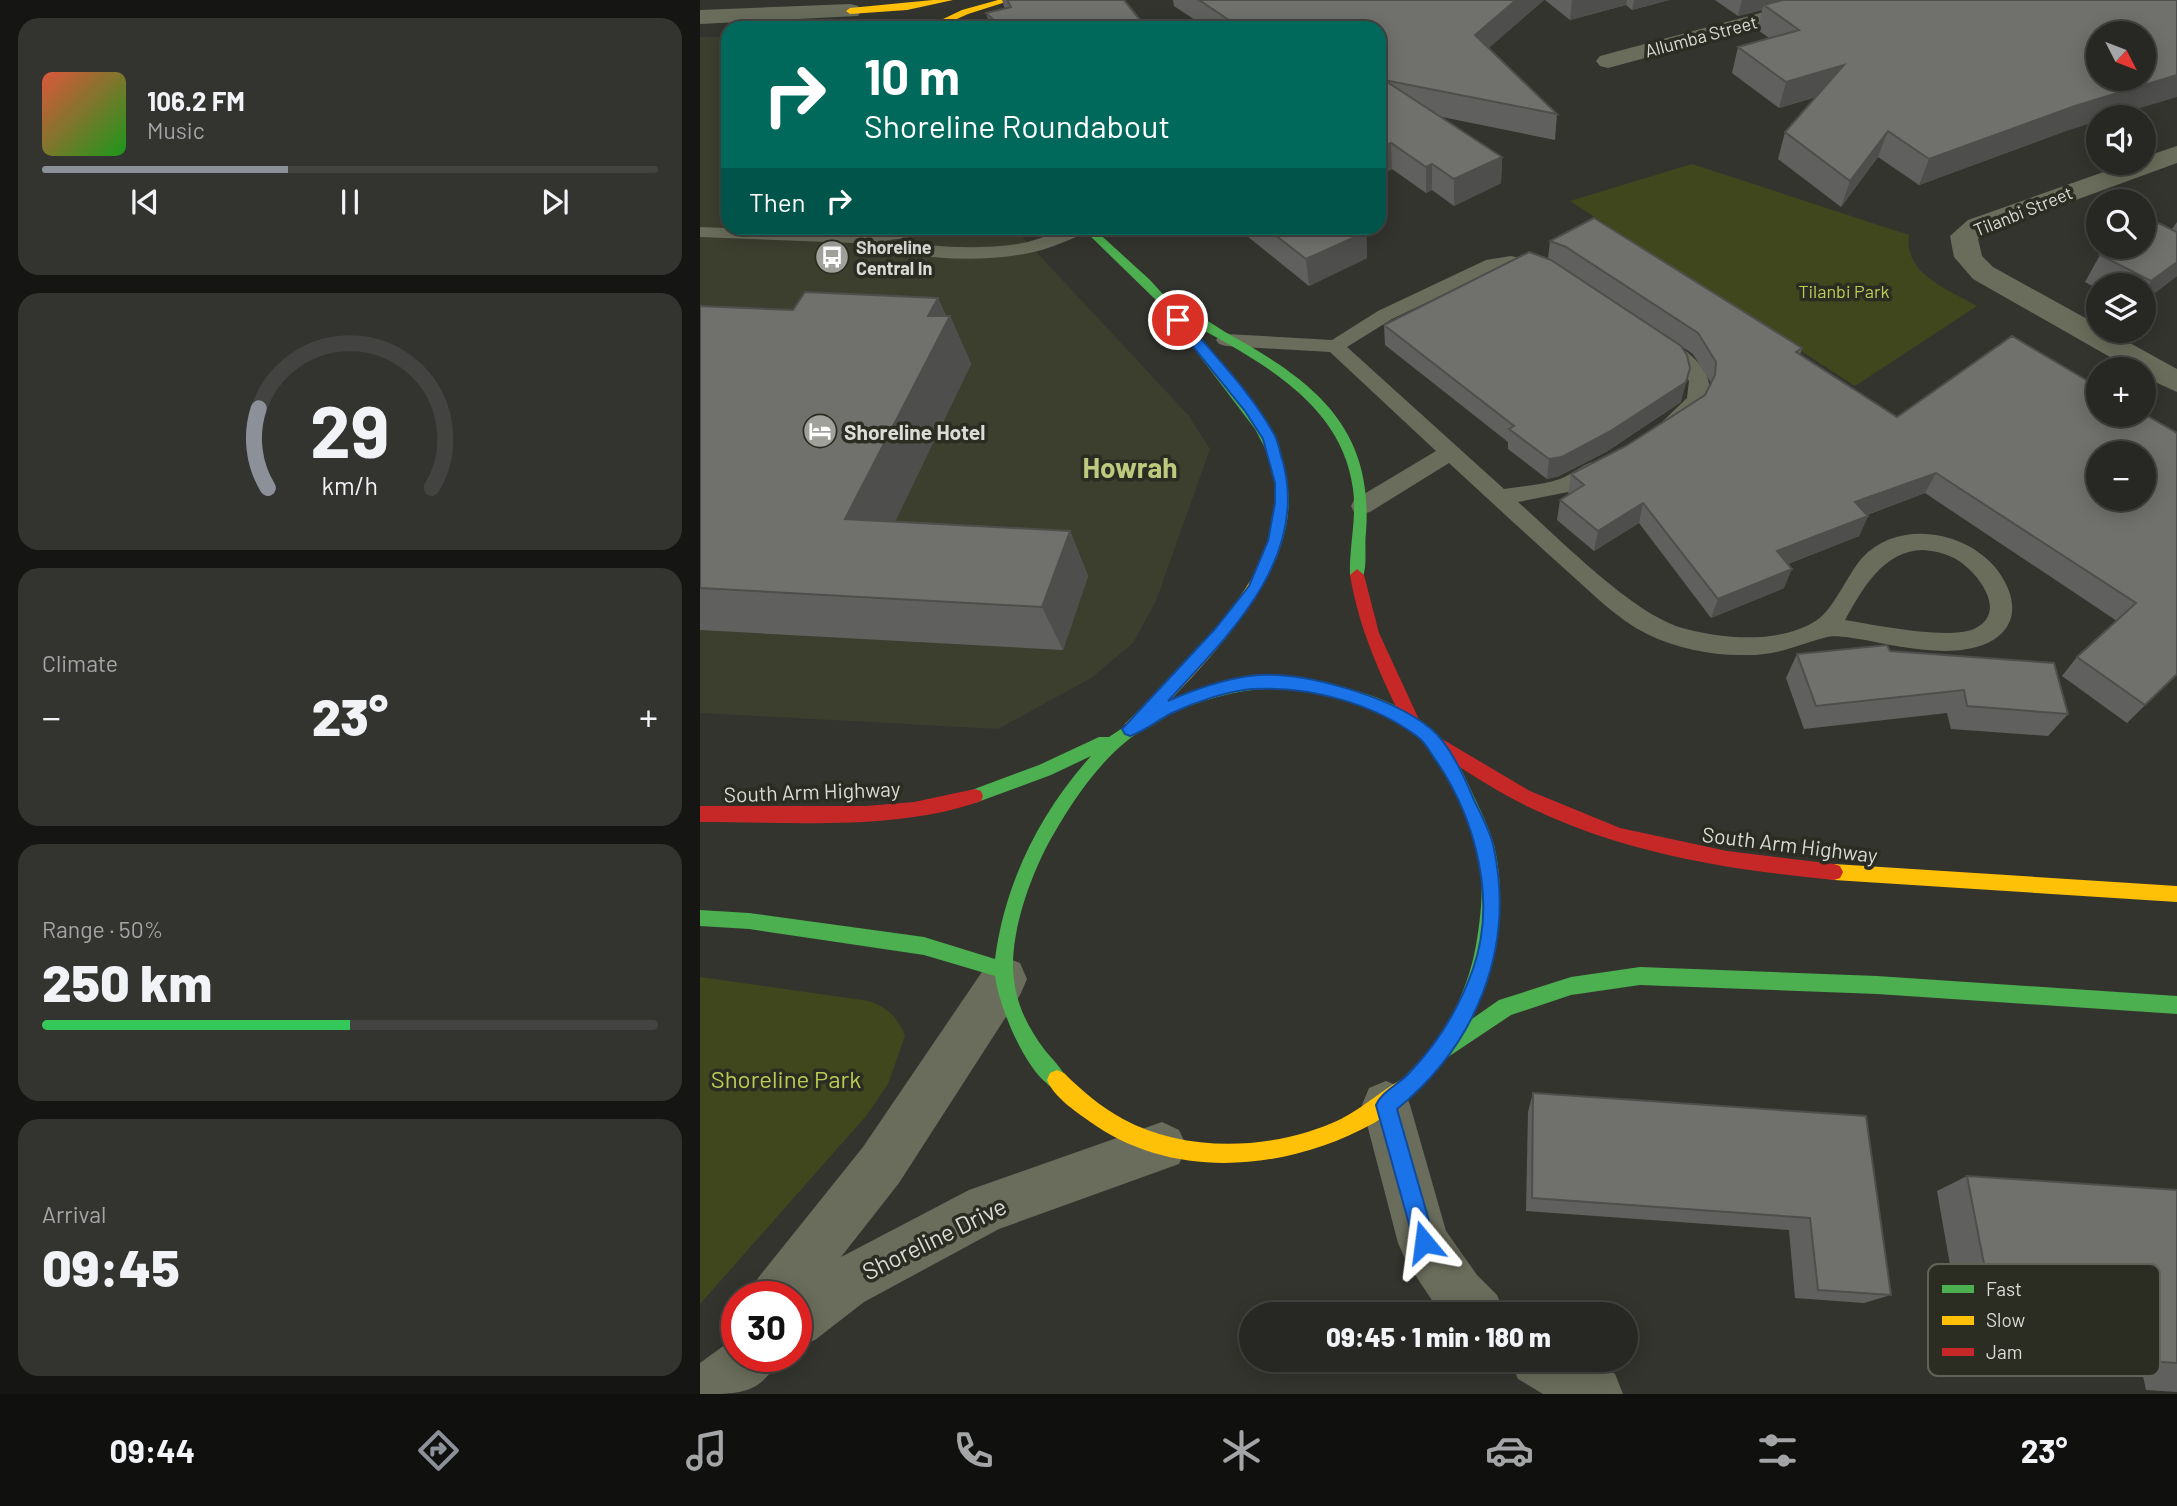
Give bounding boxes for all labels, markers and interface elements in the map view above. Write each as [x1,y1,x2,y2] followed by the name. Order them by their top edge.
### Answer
[1642,10,1760,62] street label: Allumba Street
[2086,21,2156,91] north arrow
[2086,21,2156,511] map controls
[864,46,960,105] text: 10 m
[749,49,840,140] icon: right
[147,85,245,116] text: 106.2 FM
[2086,105,2156,175] button: sound
[864,106,1170,144] text: Shoreline Roundabout
[147,116,205,144] text: Music
[1970,181,2076,241] street label: Tilanbi Street
[820,182,858,220] icon: right
[126,183,164,221] icon: previous
[331,183,369,221] icon: pause
[536,183,574,221] icon: next
[749,186,806,217] text: Then
[2086,189,2156,259] button: search
[856,236,932,279] place label: Shoreline Central In
[813,238,851,276] bus stop icon: Shoreline Central In
[2086,273,2156,343] button: layers
[1799,280,1890,302] park label: Tilanbi Park
[1148,290,1208,350] pin
[1159,301,1197,339] icon: arrive
[2086,357,2156,427] button: +
[310,385,390,473] text: 29
[801,412,839,450] hotel icon: Shoreline Hotel
[844,419,985,444] place label: Shoreline Hotel
[2086,441,2156,511] button: −
[1083,450,1177,484] district label: Howrah
[322,470,378,500] text: km/h
[42,649,118,677] text: Climate
[312,684,388,746] text: 23°
[42,693,61,739] text: −
[639,693,658,739] text: +
[723,775,901,807] street label: South Arm Highway
[1701,821,1880,867] street label: South Arm Highway
[42,915,163,943] text: Range · 50%
[42,950,212,1012] text: 250 km
[711,1064,861,1093] park label: Shoreline Park
[857,1191,1011,1285] street label: Shoreline Drive
[42,1200,106,1228] text: Arrival
[1387,1205,1461,1279] position arrow
[42,1235,180,1297] text: 09:45
[1928,1264,2160,1376] legend
[1986,1277,2022,1300] text: Fast
[721,1281,812,1372] speed limit sign: 30
[1986,1308,2025,1331] text: Slow
[1326,1321,1551,1352] text: 09:45 · 1 min · 180 m
[1986,1340,2022,1363] text: Jam
[414,1426,463,1475] icon: directions
[682,1426,731,1475] icon: music
[949,1426,998,1475] icon: phone
[1217,1426,1266,1475] icon: climate
[1485,1426,1534,1475] icon: car
[1753,1426,1802,1475] icon: filters
[109,1431,195,1469] text: 09:44
[2021,1431,2068,1469] text: 23°

